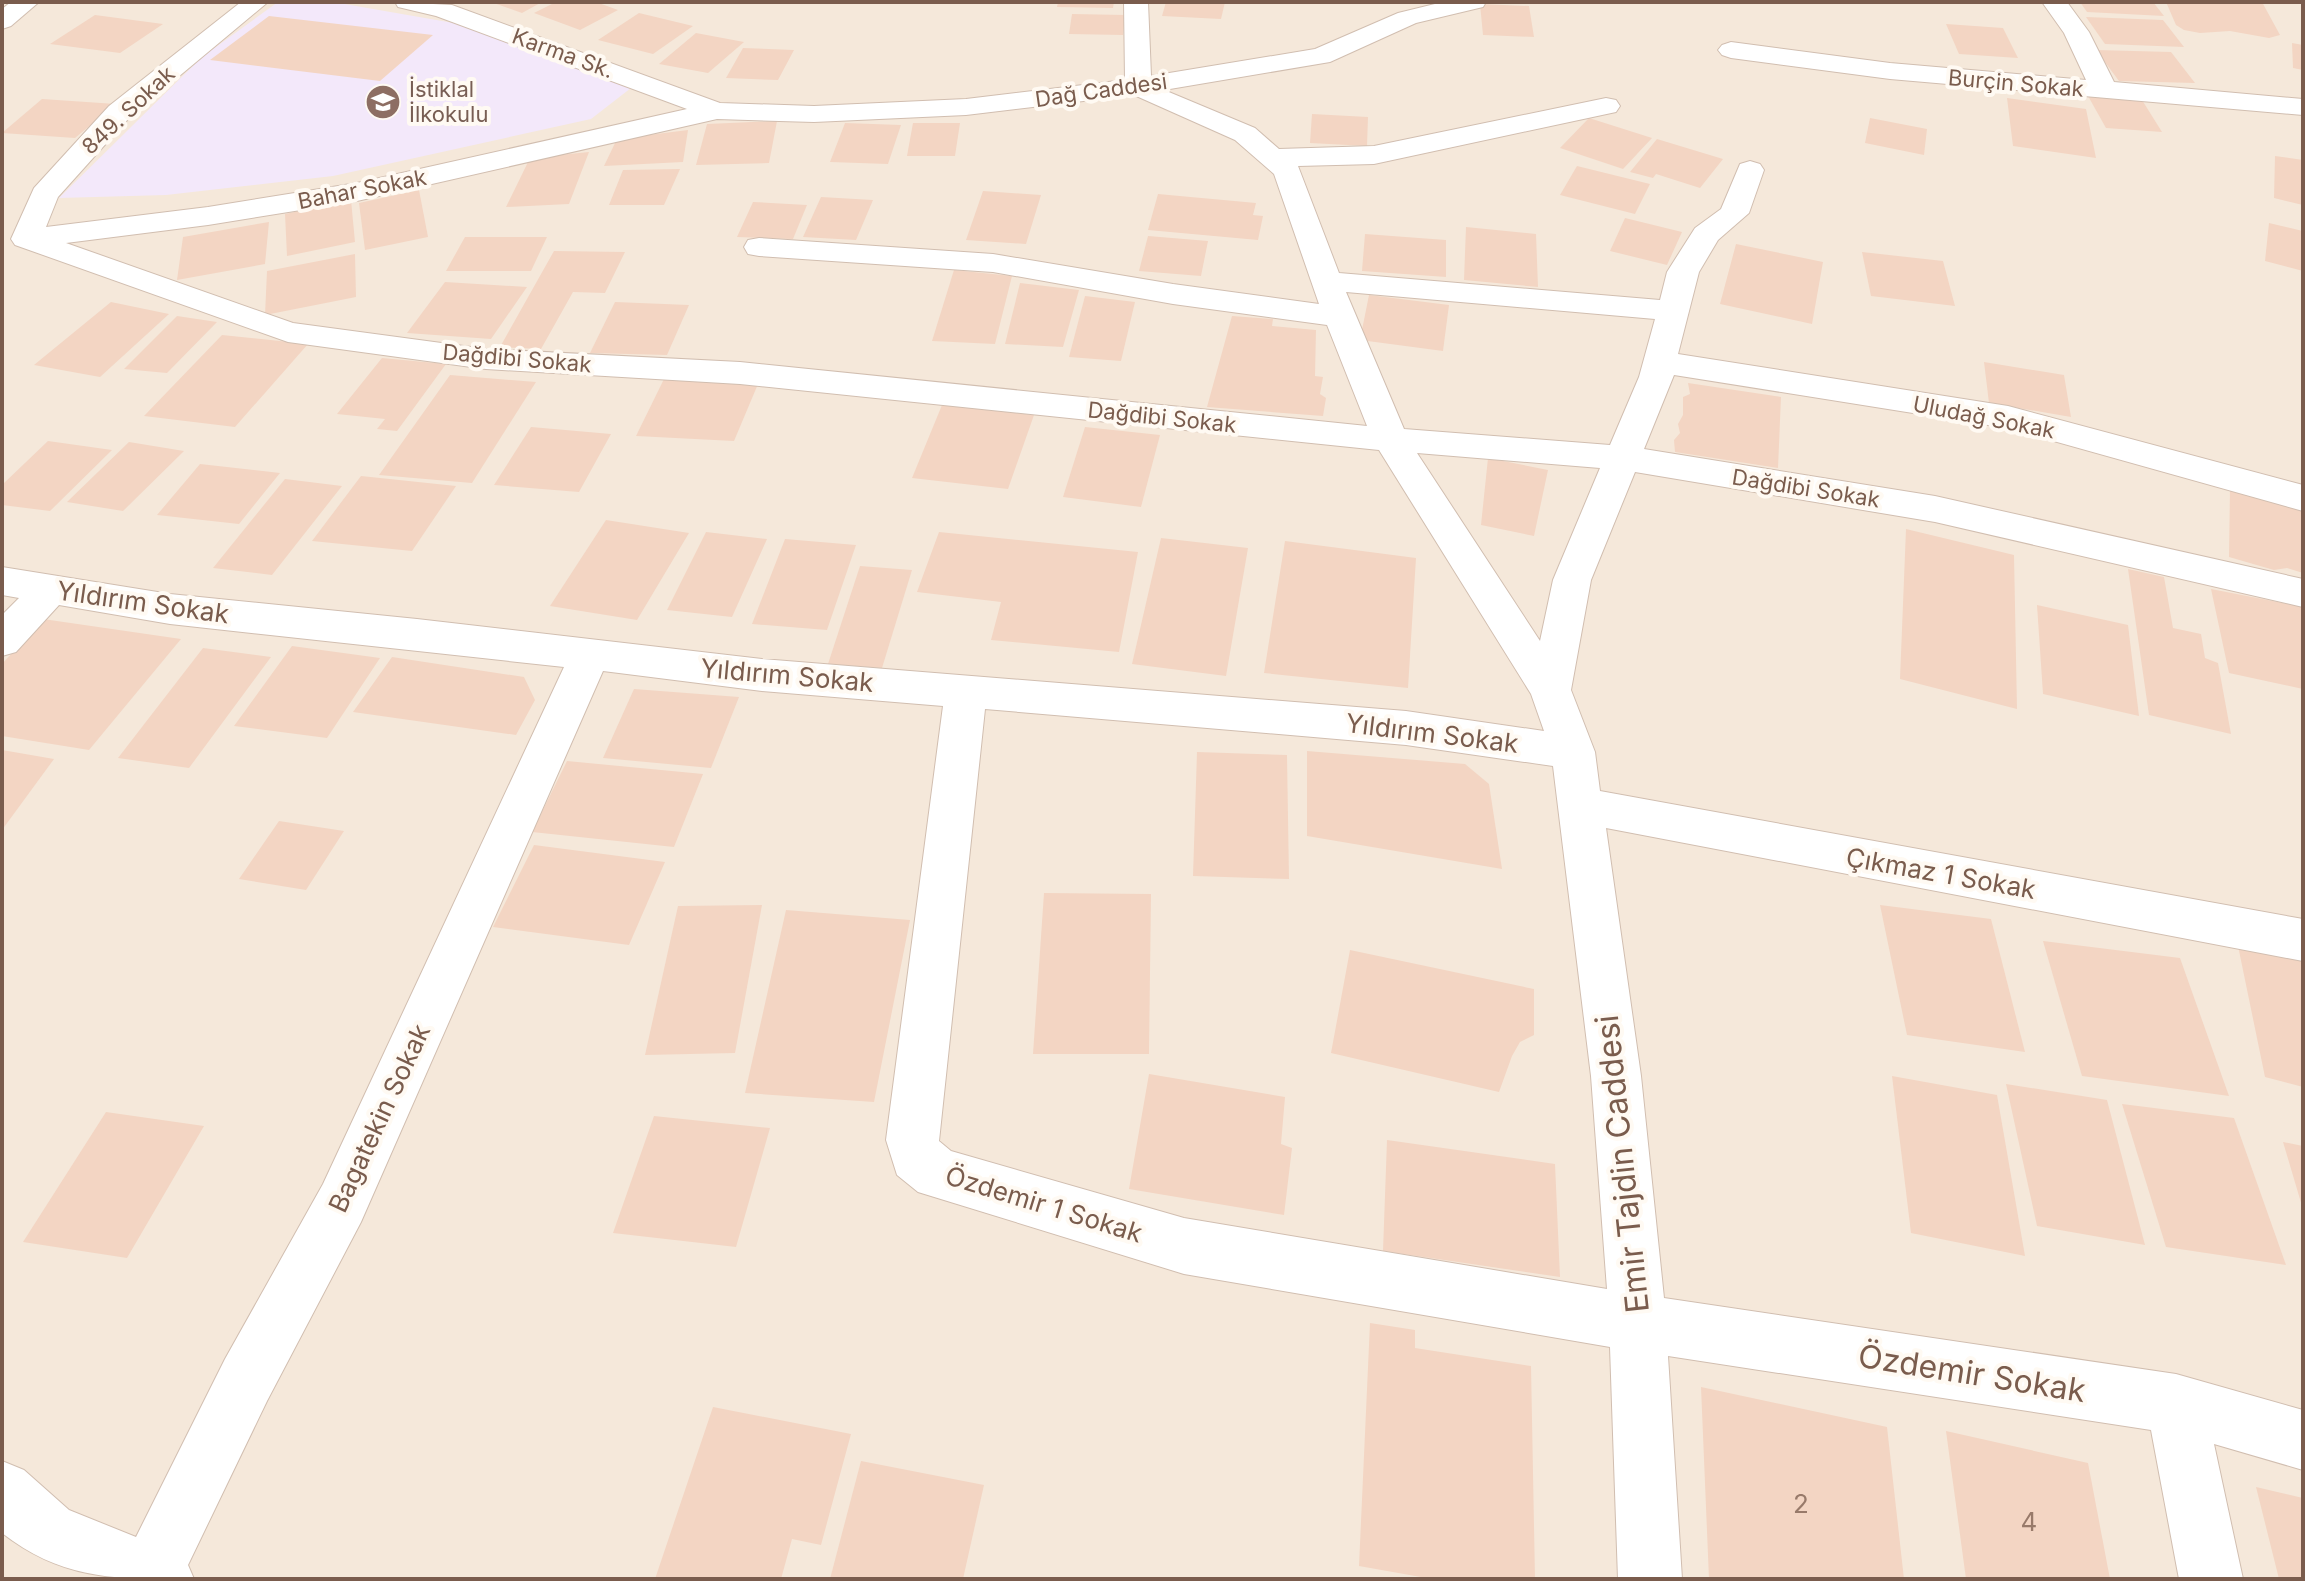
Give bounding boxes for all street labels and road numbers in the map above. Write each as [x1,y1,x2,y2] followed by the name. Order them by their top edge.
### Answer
[509,23,617,83] street label: Karma Sk.
[76,61,180,159] street label: 849. Sokak
[1947,64,2085,102] street label: Burçin Sokak
[1033,68,1169,112] street label: Dağ Caddesi
[296,164,428,214] street label: Bahar Sokak
[441,339,593,377] street label: Dağdibi Sokak
[1911,390,2057,444] street label: Uludağ Sokak
[1086,396,1238,438] street label: Dağdibi Sokak
[1730,463,1882,513] street label: Dağdibi Sokak
[55,575,231,629] street label: Yıldırım Sokak
[699,652,875,698] street label: Yıldırım Sokak
[1344,707,1520,759] street label: Yıldırım Sokak
[1844,841,2038,905] street label: Çıkmaz 1 Sokak
[1587,1013,1657,1315] street label: Emir Tajdin Caddesi
[322,1019,436,1217] street label: Bagatekin Sokak
[942,1159,1146,1249] street label: Özdemir 1 Sokak
[1856,1336,2089,1410] street label: Özdemir Sokak

